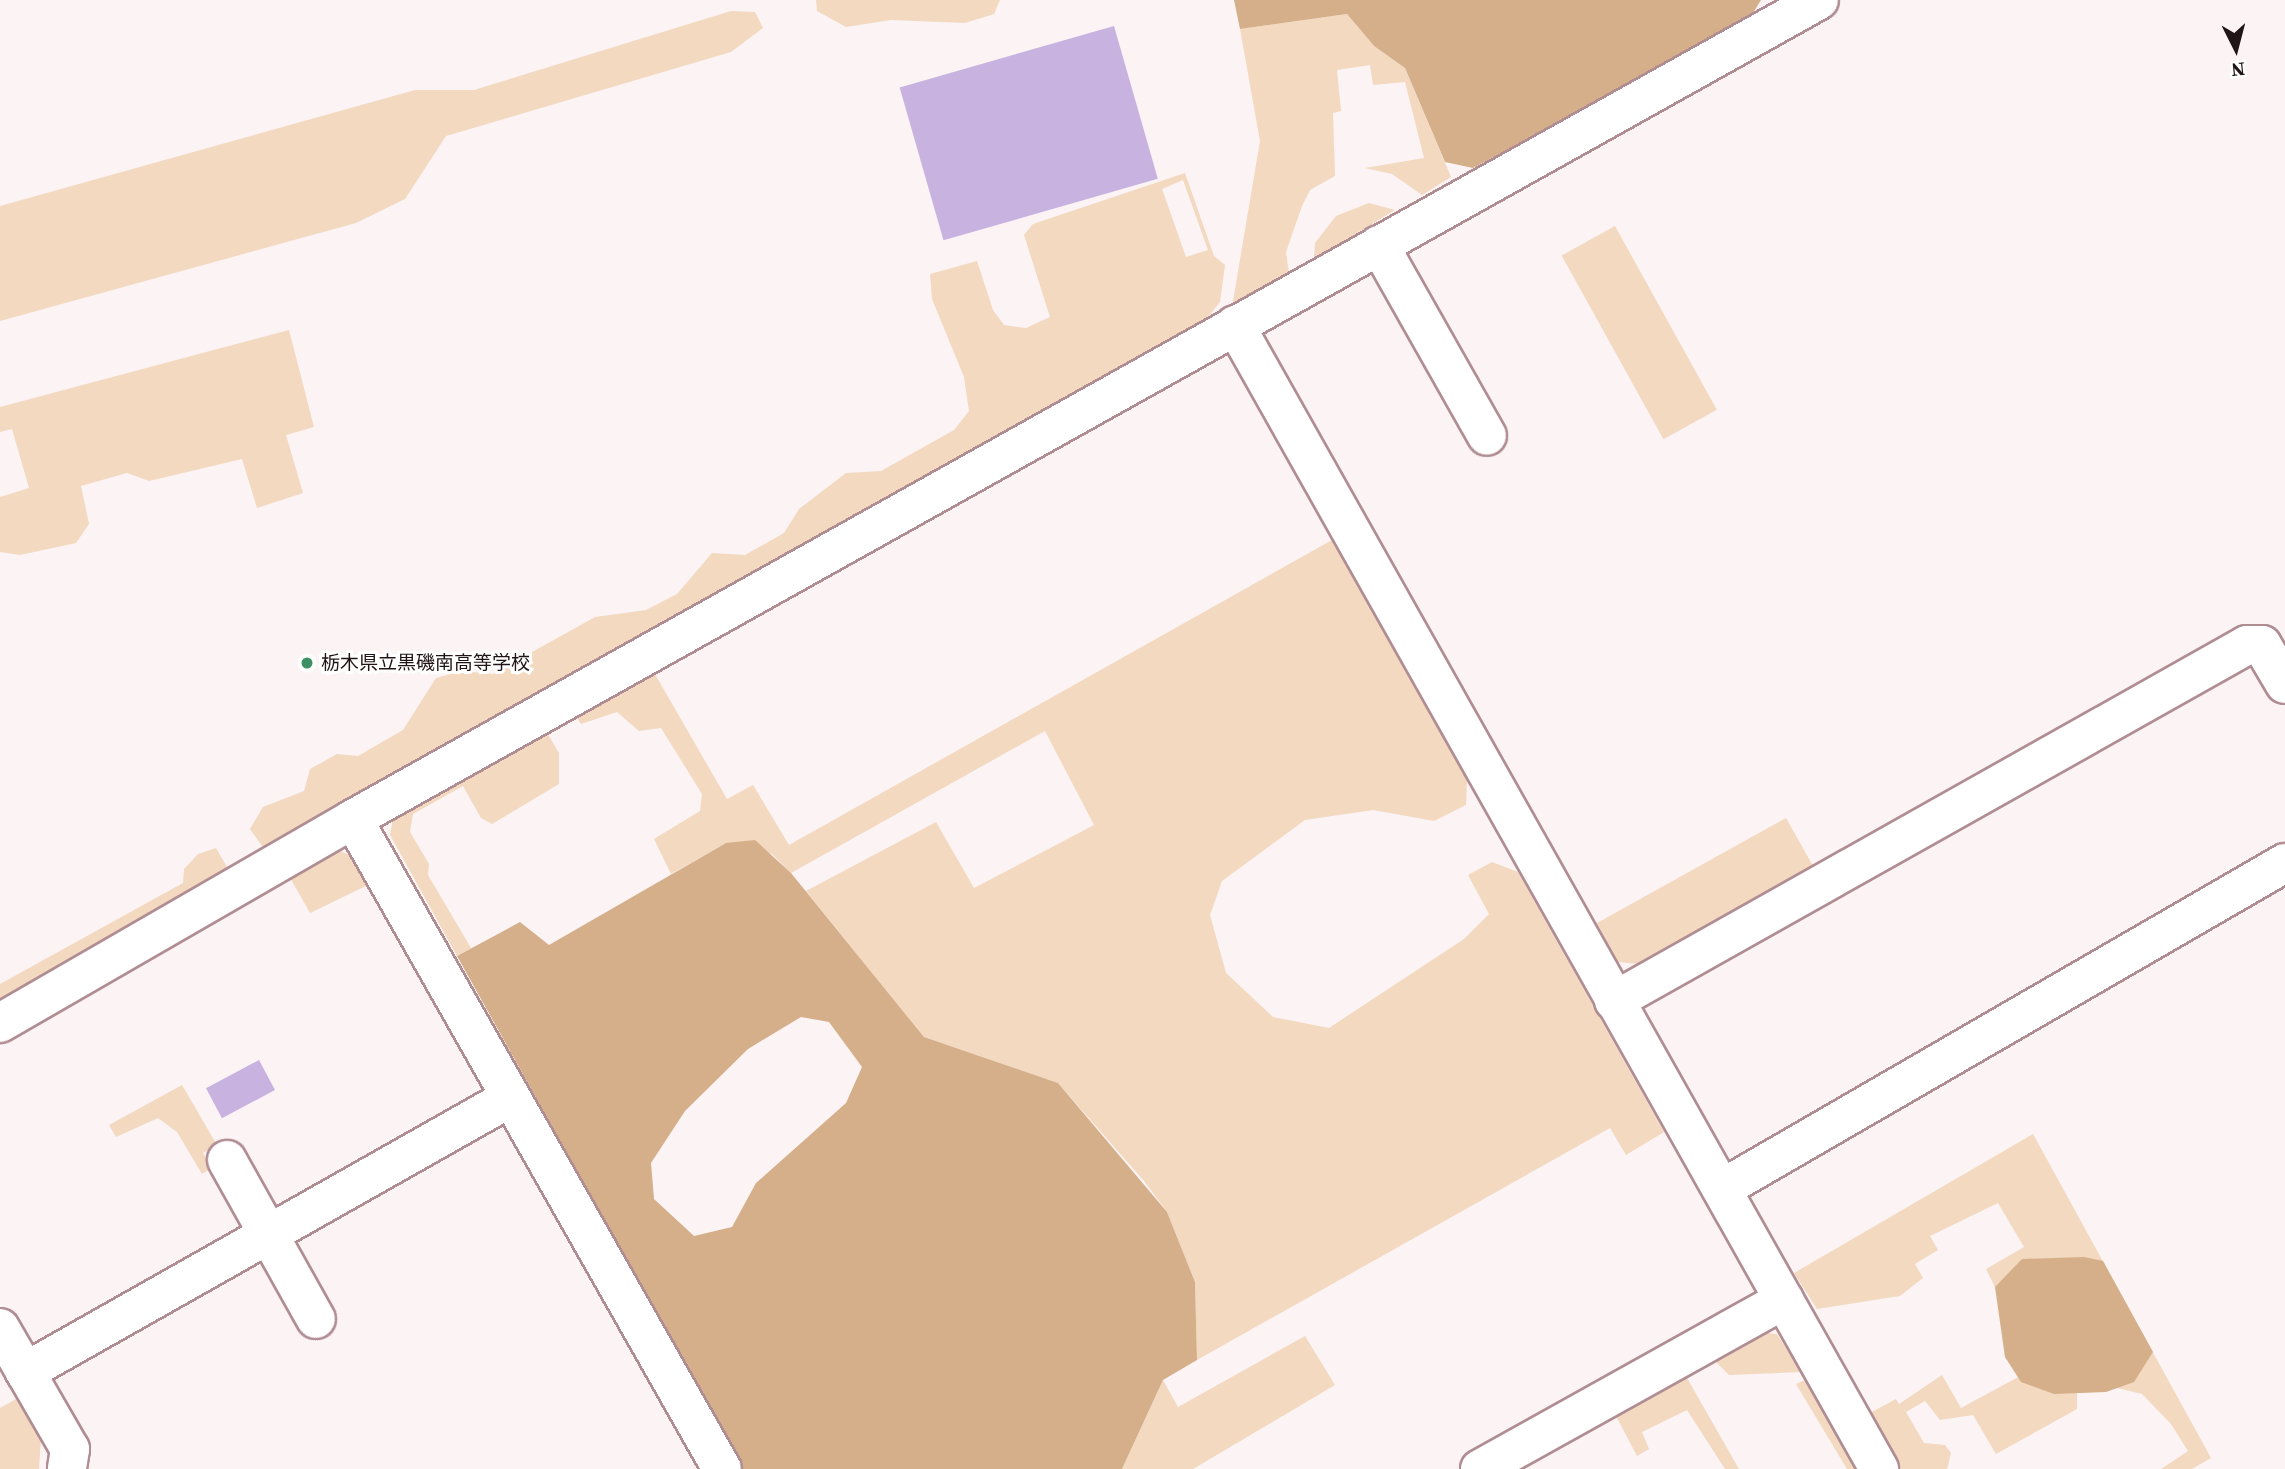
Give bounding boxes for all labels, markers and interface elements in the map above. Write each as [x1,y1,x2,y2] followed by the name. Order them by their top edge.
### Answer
[2201,14,2271,84] north arrow
[2230,56,2246,84] text: N
[321,652,530,674] place label: 栃木県立黒磯南高等学校
[299,655,315,671] marker: 栃木県立黒磯南高等学校

